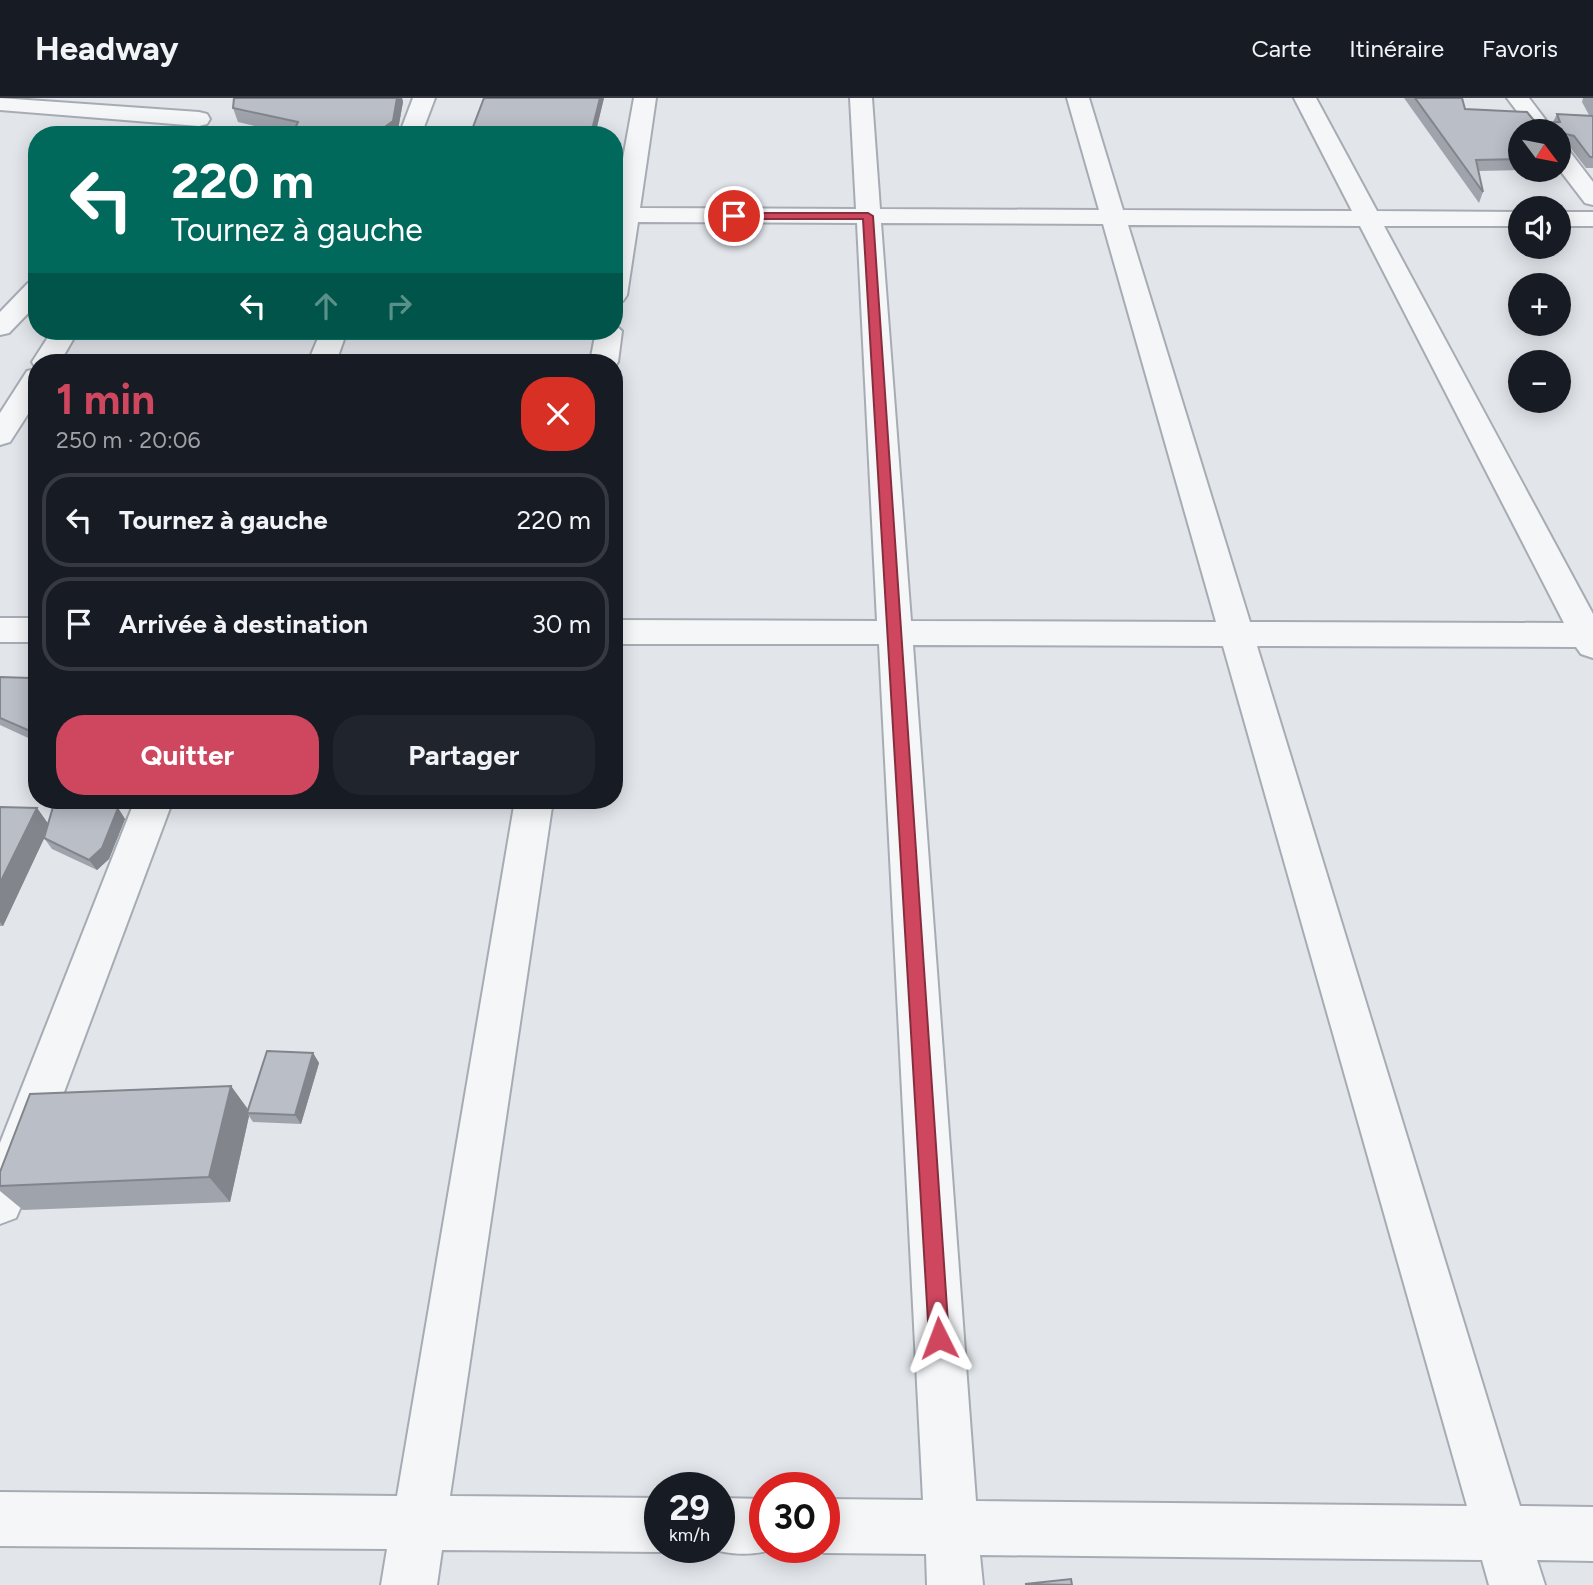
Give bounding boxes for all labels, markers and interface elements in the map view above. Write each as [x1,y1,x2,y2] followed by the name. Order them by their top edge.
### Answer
[35,29,178,68] text: Headway
[1251,34,1311,63] text: Carte
[1349,34,1444,63] text: Itinéraire
[1482,34,1558,63] text: Favoris
[1508,119,1572,182] north arrow
[1508,119,1571,413] map controls
[171,151,314,210] text: 220 m
[56,154,147,245] icon: left
[704,186,764,246] pin
[1508,196,1571,259] button: sound
[715,197,753,235] icon: arrive
[171,211,423,249] text: Tournez à gauche
[1508,273,1571,336] button: +
[234,287,272,325] icon: left
[307,287,345,325] icon: ahead
[380,287,418,325] icon: right
[1508,350,1571,413] button: −
[56,374,155,425] text: 1 min
[521,377,595,451] button: close
[56,426,200,454] text: 250 m · 20:06
[60,501,98,539] icon: left
[119,504,328,536] text: Tournez à gauche
[517,504,591,536] text: 220 m
[60,605,98,643] icon: arrive
[119,608,368,640] text: Arrivée à destination
[532,608,591,640] text: 30 m
[56,715,319,795] button: Quitter
[333,715,595,795] button: Partager
[902,1301,976,1375] position arrow
[749,1472,840,1563] speed limit sign: 30
[669,1487,710,1529] text: 29
[669,1524,710,1546] text: km/h

